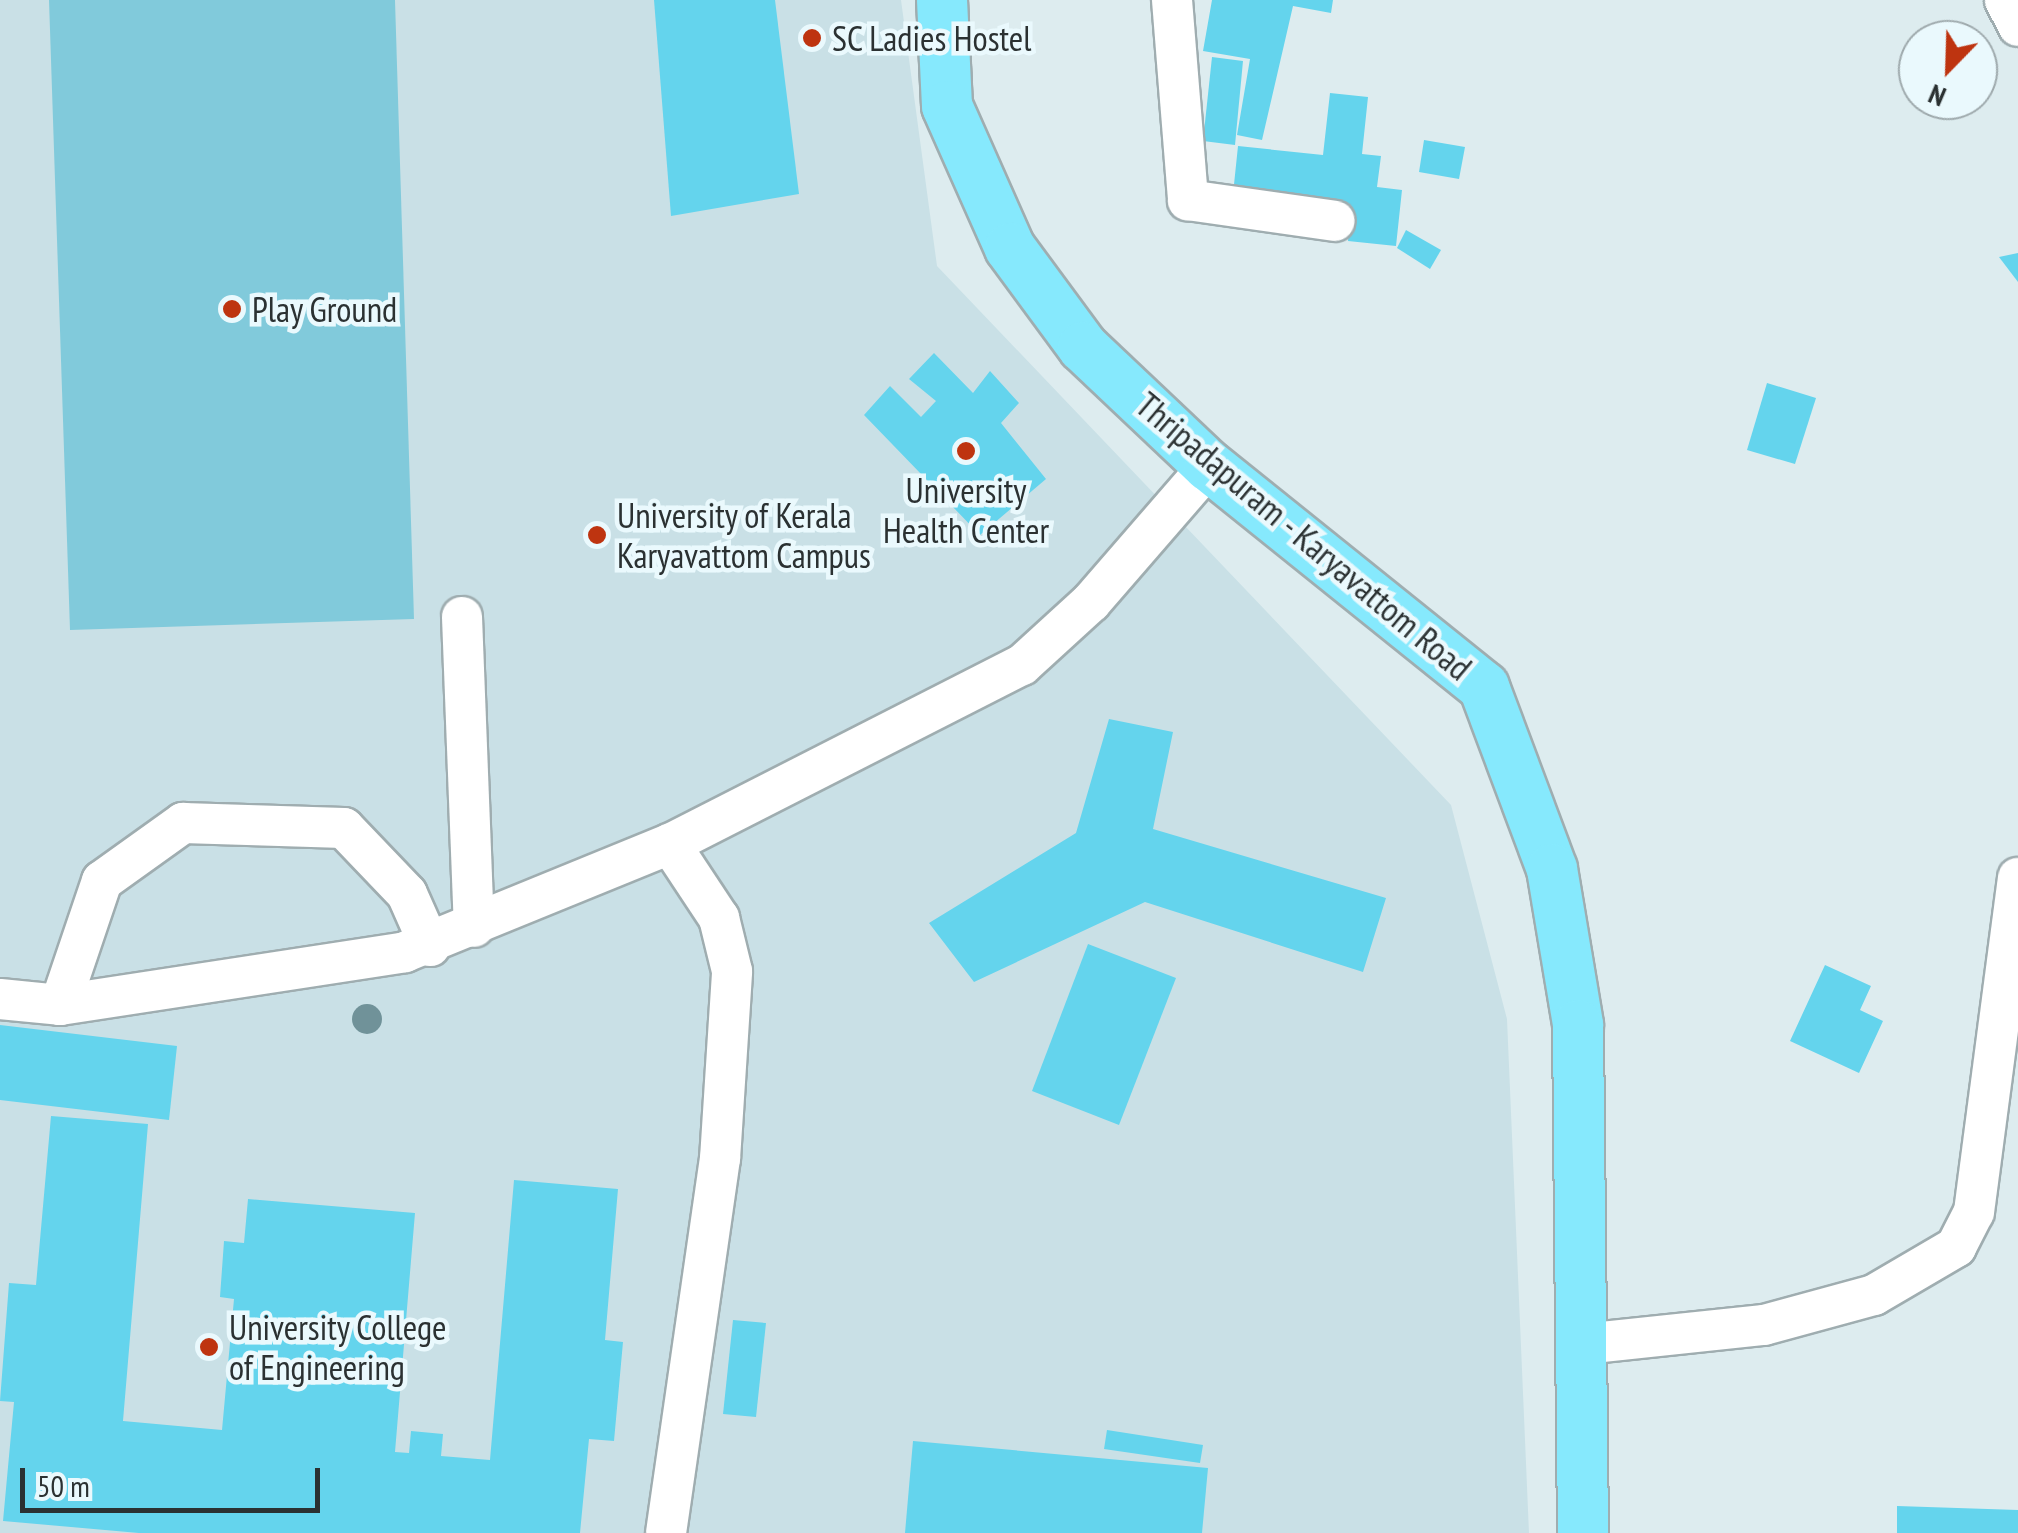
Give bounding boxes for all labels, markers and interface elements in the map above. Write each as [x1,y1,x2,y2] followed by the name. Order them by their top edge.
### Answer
[832,17,1033,59] place label: SC Ladies Hostel
[1898,20,1998,120] north arrow
[801,27,823,49] marker: SC Ladies Hostel
[1923,76,1951,116] text: N
[252,288,398,330] place label: Play Ground
[221,298,243,320] marker: Play Ground
[1127,383,1481,689] street label: Thripadapuram - Karyavattom Road
[953,438,979,464] marker: University Health Center
[883,469,1049,551] place label: University Health Center
[617,494,871,576] place label: University of Kerala Karyavattom Campus
[586,524,608,546] marker: University of Kerala Karyavattom Campus
[229,1306,447,1388] place label: University College of Engineering
[198,1336,220,1358] marker: University College of Engineering
[25,1448,325,1510] scale bar
[37,1466,90,1505] text: 50 m

